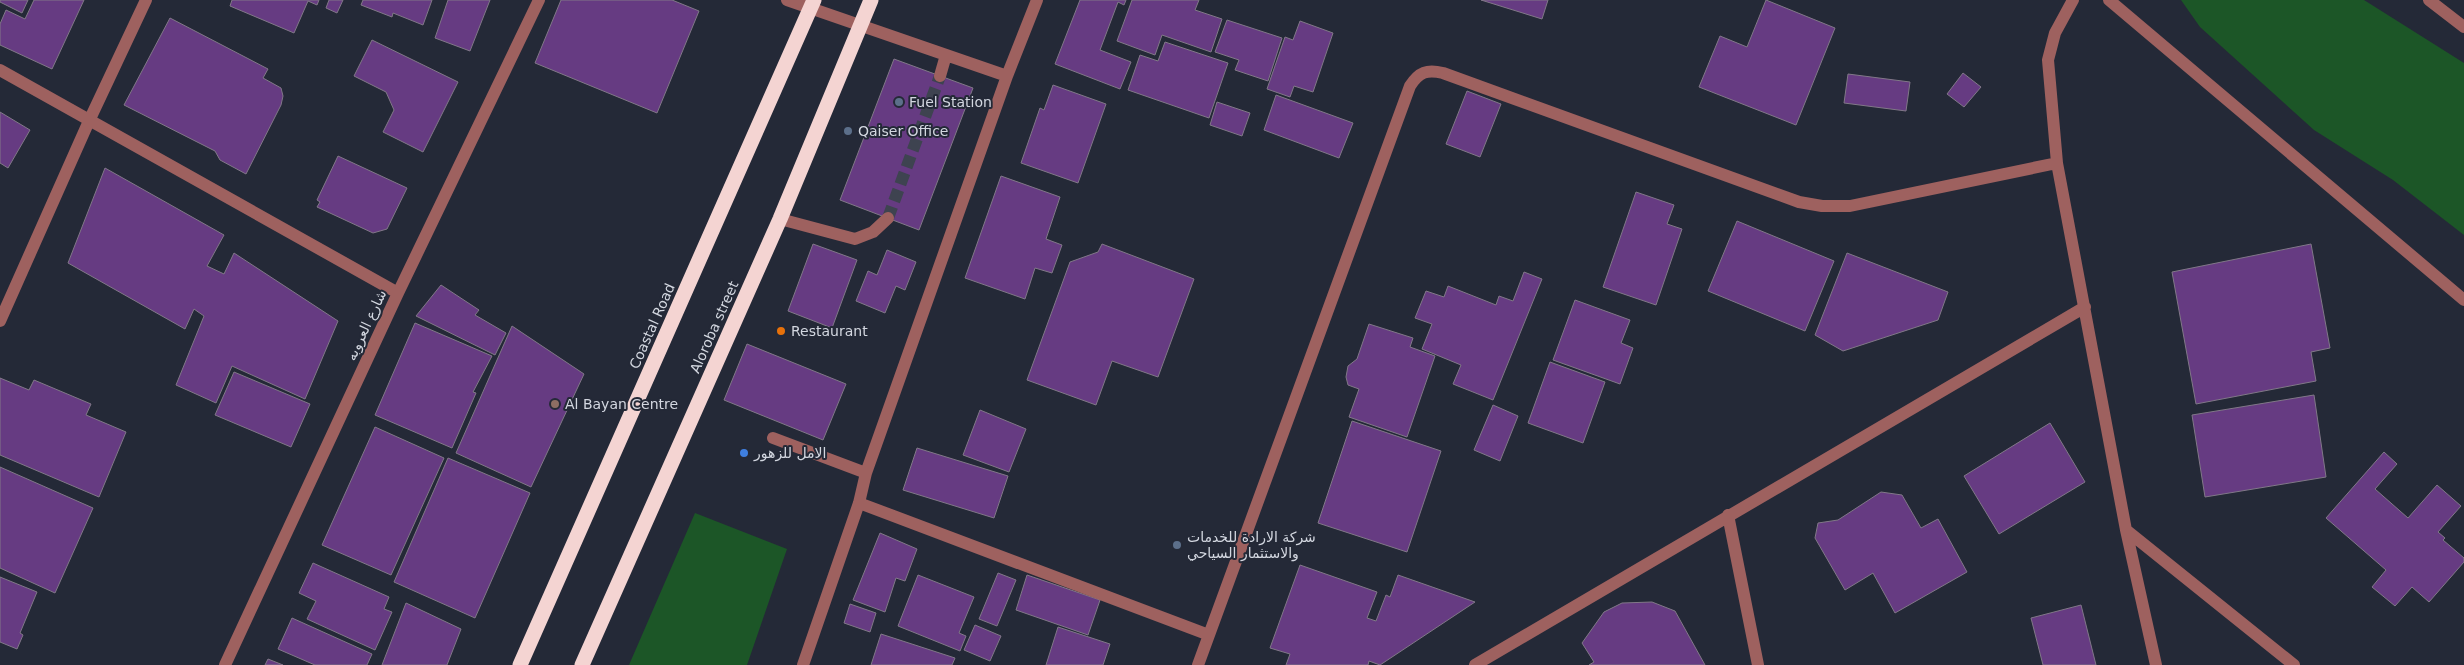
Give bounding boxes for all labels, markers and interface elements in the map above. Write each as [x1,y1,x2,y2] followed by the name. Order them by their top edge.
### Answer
[909,94,992,110] place label: Fuel Station
[893,96,905,108] marker: Fuel Station
[858,123,948,139] place label: Qaiser Office
[842,125,854,137] marker: Qaiser Office
[687,278,742,375] street label: Aloroba street
[626,281,678,371] street label: Coastal Road
[343,287,390,363] street label: شارع العروبه
[791,323,868,339] place label: Restaurant
[775,325,787,337] marker: Restaurant
[565,396,678,412] place label: Al Bayan Centre
[549,398,561,410] marker: Al Bayan Centre
[753,445,826,462] place label: الامل للزهور
[738,447,750,459] marker: الامل للزهور
[1187,529,1316,562] place label: شركة الارادة للخدمات والاستثمار السياحي
[1171,539,1183,551] marker: شركة الارادة للخدمات والاستثمار السياحي

